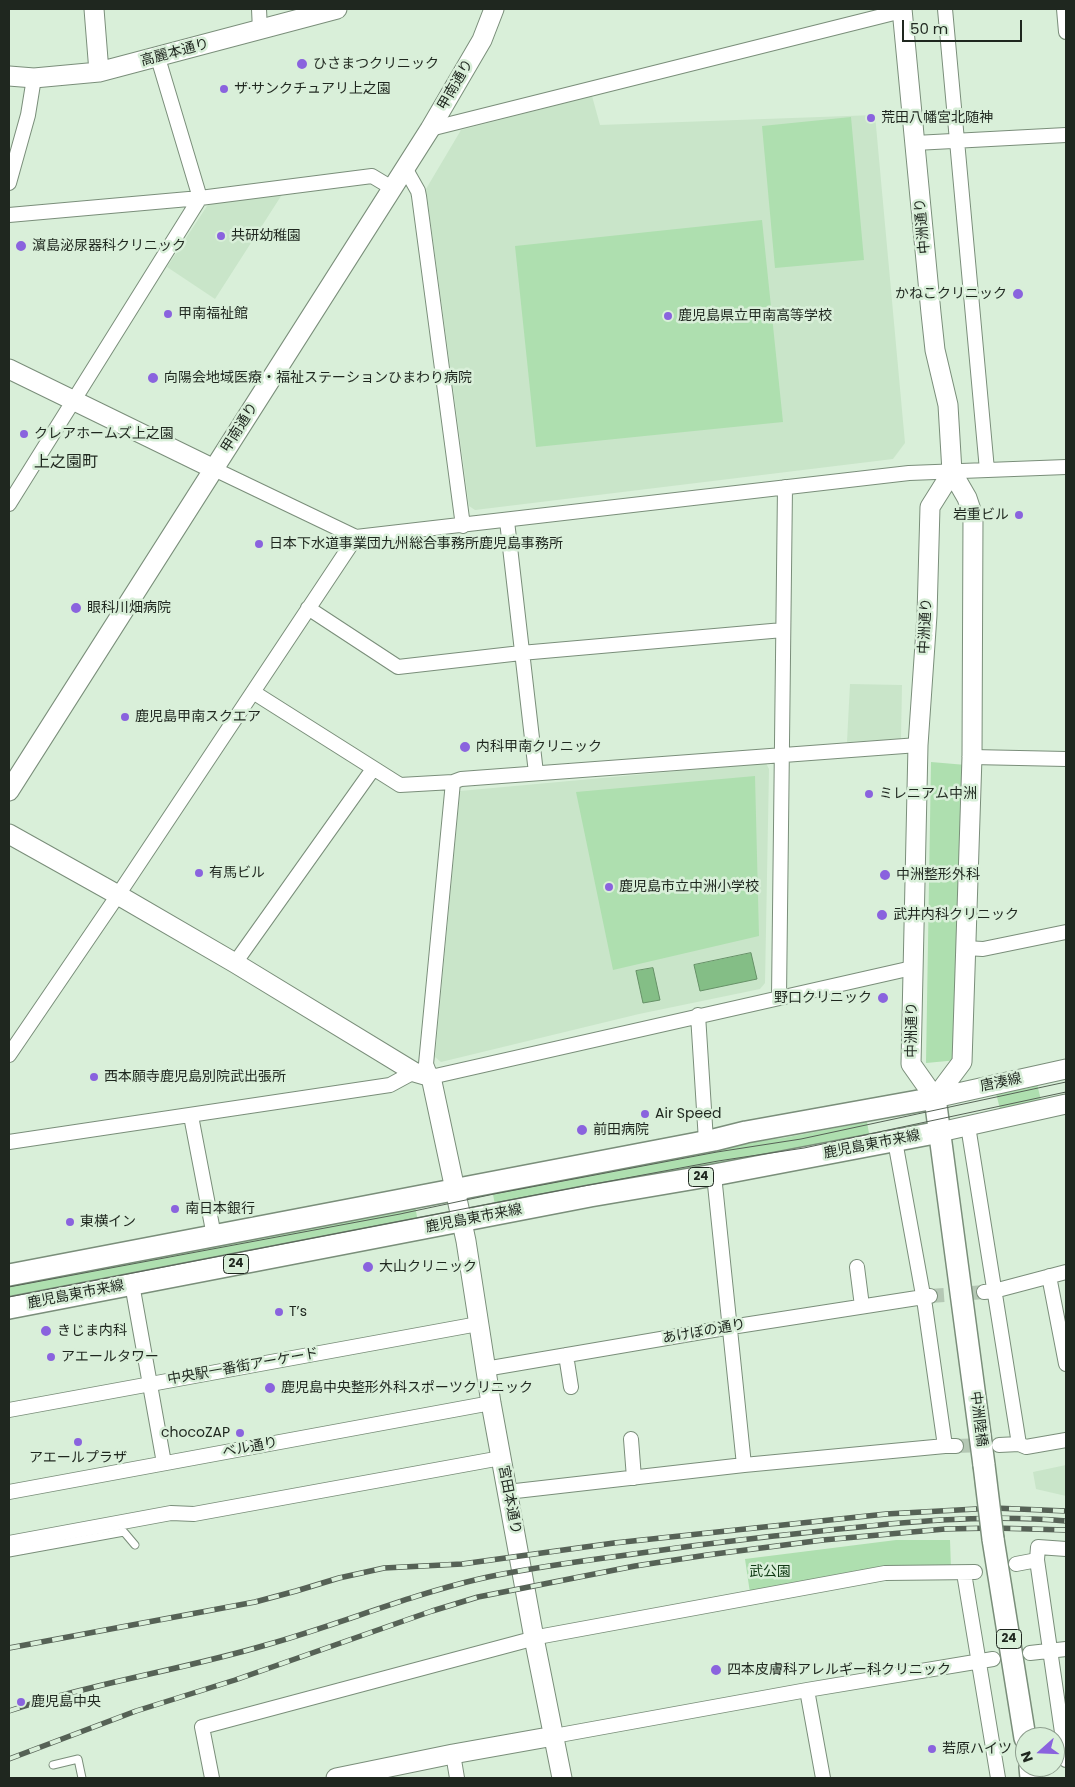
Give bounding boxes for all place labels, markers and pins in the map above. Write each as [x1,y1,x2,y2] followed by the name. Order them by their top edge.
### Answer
[313,56,439,72] place label: ひさまつクリニック
[295,57,309,71] marker: ひさまつクリニック
[234,81,391,97] place label: ザ·サンクチュアリ上之園
[218,83,230,95] marker: ザ·サンクチュアリ上之園
[881,110,993,126] place label: 荒田八幡宮北随神
[865,112,877,124] marker: 荒田八幡宮北随神
[231,228,301,244] place label: 共研幼稚園
[215,230,227,242] marker: 共研幼稚園
[32,238,186,254] place label: 濵島泌尿器科クリニック
[14,239,28,253] marker: 濵島泌尿器科クリニック
[895,286,1007,302] place label: かねこクリニック
[1011,287,1025,301] marker: かねこクリニック
[178,306,248,322] place label: 甲南福祉館
[162,308,174,320] marker: 甲南福祉館
[678,308,832,324] place label: 鹿児島県立甲南高等学校
[662,310,674,322] marker: 鹿児島県立甲南高等学校
[164,370,472,386] place label: 向陽会地域医療・福祉ステーションひまわり病院
[146,371,160,385] marker: 向陽会地域医療・福祉ステーションひまわり病院
[34,426,174,442] place label: クレアホームズ上之園
[18,428,30,440] marker: クレアホームズ上之園
[953,507,1009,523] place label: 岩重ビル
[1013,509,1025,521] marker: 岩重ビル
[269,536,563,552] place label: 日本下水道事業団九州総合事務所鹿児島事務所
[253,538,265,550] marker: 日本下水道事業団九州総合事務所鹿児島事務所
[87,600,171,616] place label: 眼科川畑病院
[69,601,83,615] marker: 眼科川畑病院
[135,709,261,725] place label: 鹿児島甲南スクエア
[119,711,131,723] marker: 鹿児島甲南スクエア
[476,739,602,755] place label: 内科甲南クリニック
[458,740,472,754] marker: 内科甲南クリニック
[879,786,977,802] place label: ミレニアム中洲
[863,788,875,800] marker: ミレニアム中洲
[209,865,265,881] place label: 有馬ビル
[193,867,205,879] marker: 有馬ビル
[896,867,980,883] place label: 中洲整形外科
[878,868,892,882] marker: 中洲整形外科
[619,879,759,895] place label: 鹿児島市立中洲小学校
[603,881,615,893] marker: 鹿児島市立中洲小学校
[893,907,1019,923] place label: 武井内科クリニック
[875,908,889,922] marker: 武井内科クリニック
[774,990,872,1006] place label: 野口クリニック
[876,991,890,1005] marker: 野口クリニック
[104,1069,286,1085] place label: 西本願寺鹿児島別院武出張所
[88,1071,100,1083] marker: 西本願寺鹿児島別院武出張所
[655,1106,721,1122] place label: Air Speed
[639,1108,651,1120] marker: Air Speed
[593,1122,649,1138] place label: 前田病院
[575,1123,589,1137] marker: 前田病院
[185,1201,255,1217] place label: 南日本銀行
[169,1203,181,1215] marker: 南日本銀行
[80,1214,136,1230] place label: 東横イン
[64,1216,76,1228] marker: 東横イン
[379,1259,477,1275] place label: 大山クリニック
[361,1260,375,1274] marker: 大山クリニック
[289,1304,307,1320] place label: T’s
[273,1306,285,1318] marker: T’s
[57,1323,127,1339] place label: きじま内科
[39,1324,53,1338] marker: きじま内科
[61,1349,159,1365] place label: アエールタワー
[45,1351,57,1363] marker: アエールタワー
[281,1380,533,1396] place label: 鹿児島中央整形外科スポーツクリニック
[263,1381,277,1395] marker: 鹿児島中央整形外科スポーツクリニック
[161,1425,230,1441] place label: chocoZAP
[234,1427,246,1439] marker: chocoZAP
[72,1436,84,1448] marker: アエールプラザ
[29,1450,127,1466] place label: アエールプラザ
[727,1662,951,1678] place label: 四本皮膚科アレルギー科クリニック
[709,1663,723,1677] marker: 四本皮膚科アレルギー科クリニック
[31,1694,101,1710] place label: 鹿児島中央
[15,1696,27,1708] marker: 鹿児島中央
[942,1741,1012,1757] place label: 若原ハイツ
[926,1743,938,1755] marker: 若原ハイツ

